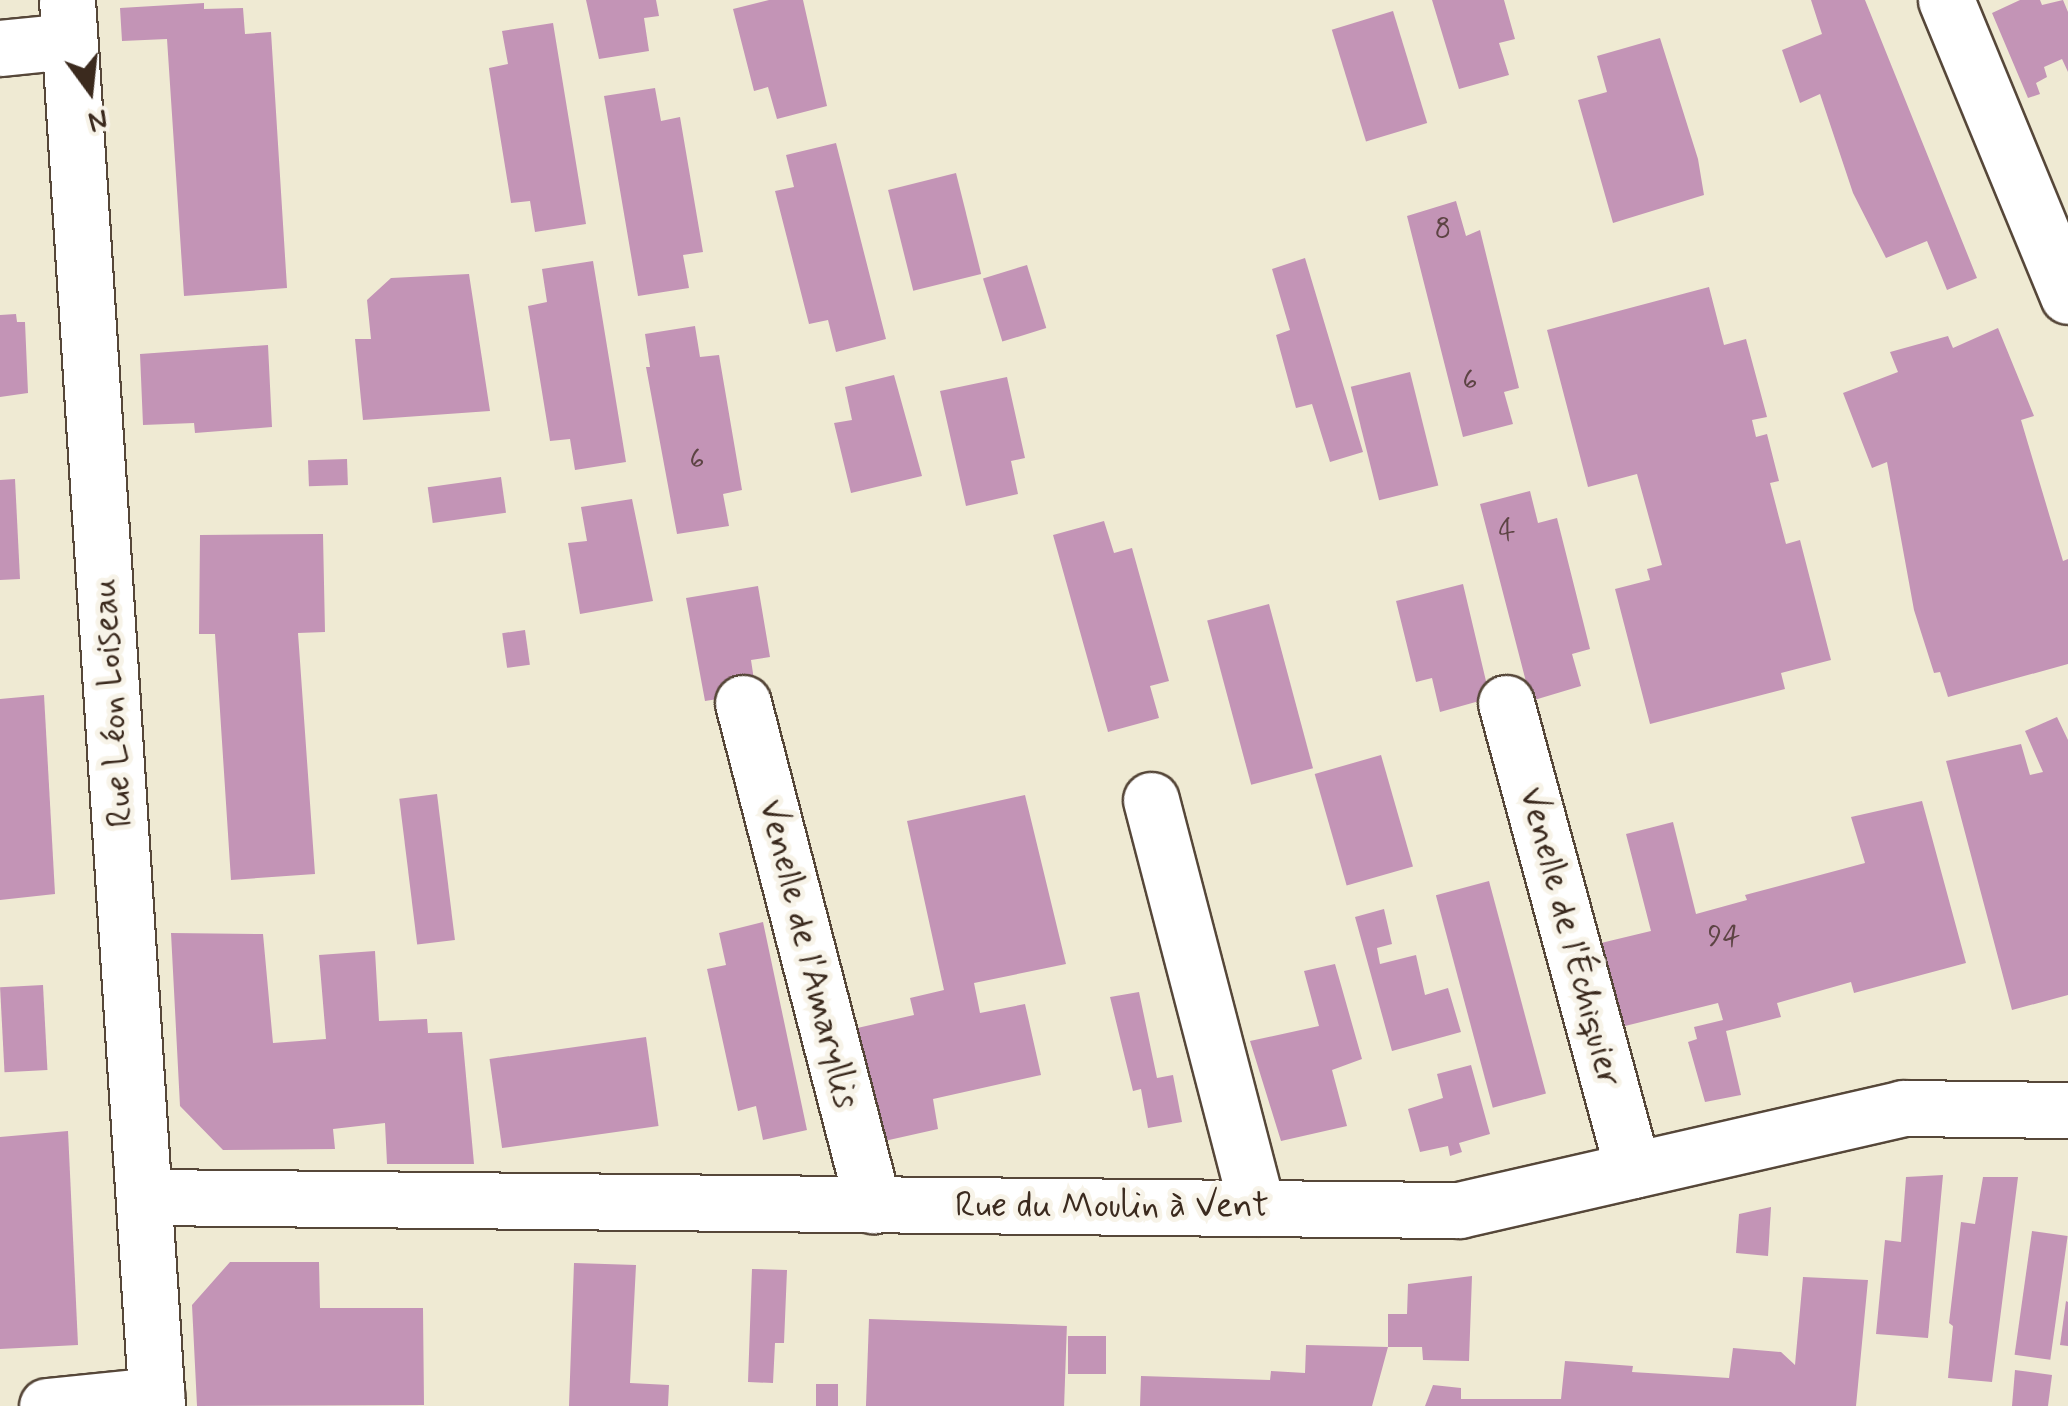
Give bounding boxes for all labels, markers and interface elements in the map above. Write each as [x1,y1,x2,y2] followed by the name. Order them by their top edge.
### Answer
[40,40,140,140] north arrow
[84,99,112,140] text: N
[1435,211,1451,247] house number: 8
[1462,363,1478,399] house number: 6
[689,442,705,478] house number: 6
[1498,513,1516,549] house number: 4
[83,578,143,828] street label: Rue Léon Loiseau
[1510,783,1630,1091] street label: Venelle de l'Échiquier
[749,795,867,1113] street label: Venelle de l'Amaryllis
[1708,919,1740,955] house number: 94
[958,1185,1266,1227] street label: Rue du Moulin à Vent

